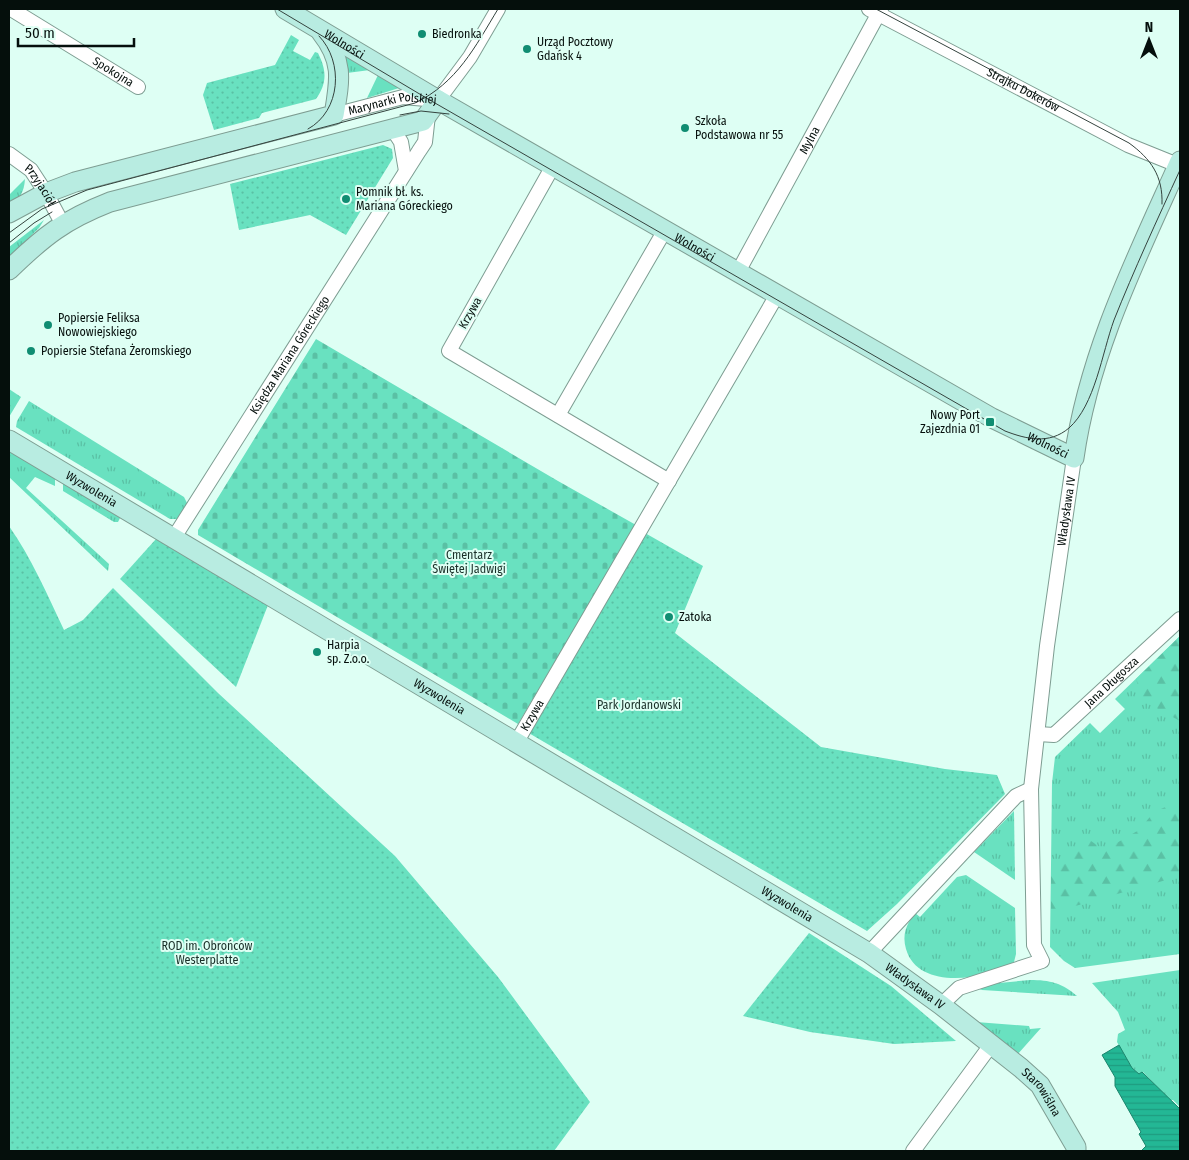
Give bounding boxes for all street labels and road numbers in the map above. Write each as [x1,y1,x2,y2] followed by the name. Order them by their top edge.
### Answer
[322,27,367,62] street label: Wolności
[90,54,136,90] street label: Spokojna
[984,65,1062,115] street label: Strajku Dokerów
[347,90,437,118] street label: Marynarki Polskiej
[797,124,823,156] street label: Mylna
[22,161,59,209] street label: Przyjaciół
[672,230,717,264] street label: Wolności
[247,293,332,417] street label: Księdza Mariana Góreckiego
[456,295,484,331] street label: Krzywa
[1025,429,1071,461] street label: Wolności
[63,468,120,510] street label: Wyzwolenia
[1054,475,1078,547] street label: Władysława IV
[1081,654,1141,711] street label: Jana Długosza
[411,676,468,717] street label: Wyzwolenia
[517,697,547,734] street label: Krzywa
[759,883,815,925] street label: Wyzwolenia
[882,960,948,1013] street label: Władysława IV
[1019,1065,1064,1119] street label: Starowiślna

